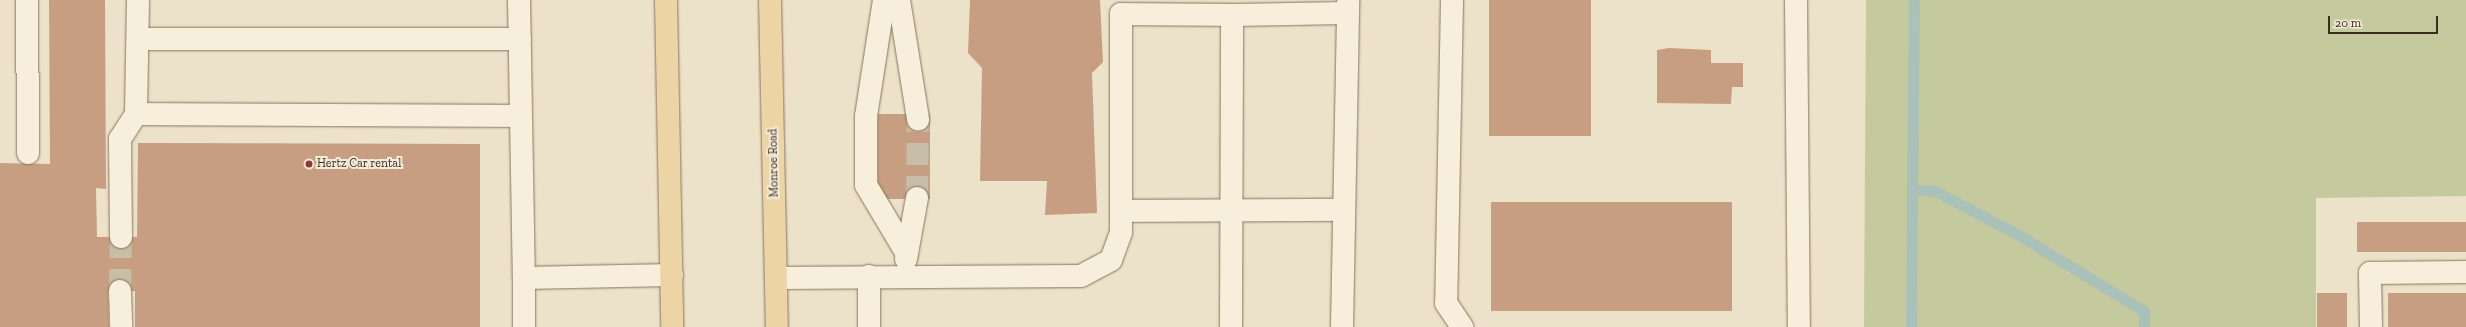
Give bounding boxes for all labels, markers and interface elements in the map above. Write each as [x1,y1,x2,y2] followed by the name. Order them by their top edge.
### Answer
[2330,8,2440,34] scale bar
[2335,16,2361,30] text: 20 m
[766,129,782,197] street label: Monroe Road
[317,157,402,171] place label: Hertz Car rental
[304,159,314,169] marker: Hertz Car rental

